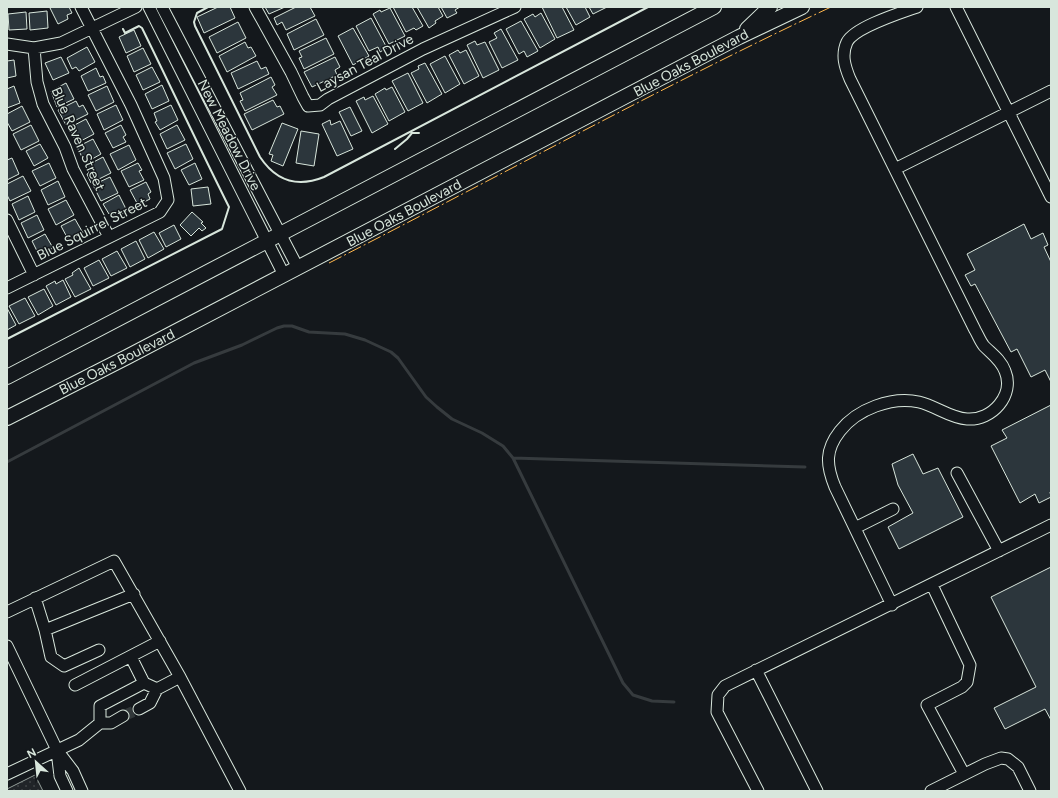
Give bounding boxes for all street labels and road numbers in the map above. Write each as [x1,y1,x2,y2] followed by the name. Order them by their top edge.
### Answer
[631,26,751,100] street label: Blue Oaks Boulevard
[314,30,417,96] street label: Laysan Teal Drive
[194,77,264,194] street label: New Meadow Drive
[48,85,108,193] street label: Blue Raven Street
[344,176,464,250] street label: Blue Oaks Boulevard
[34,194,150,264] street label: Blue Squirrel Street
[56,325,178,399] street label: Blue Oaks Boulevard

